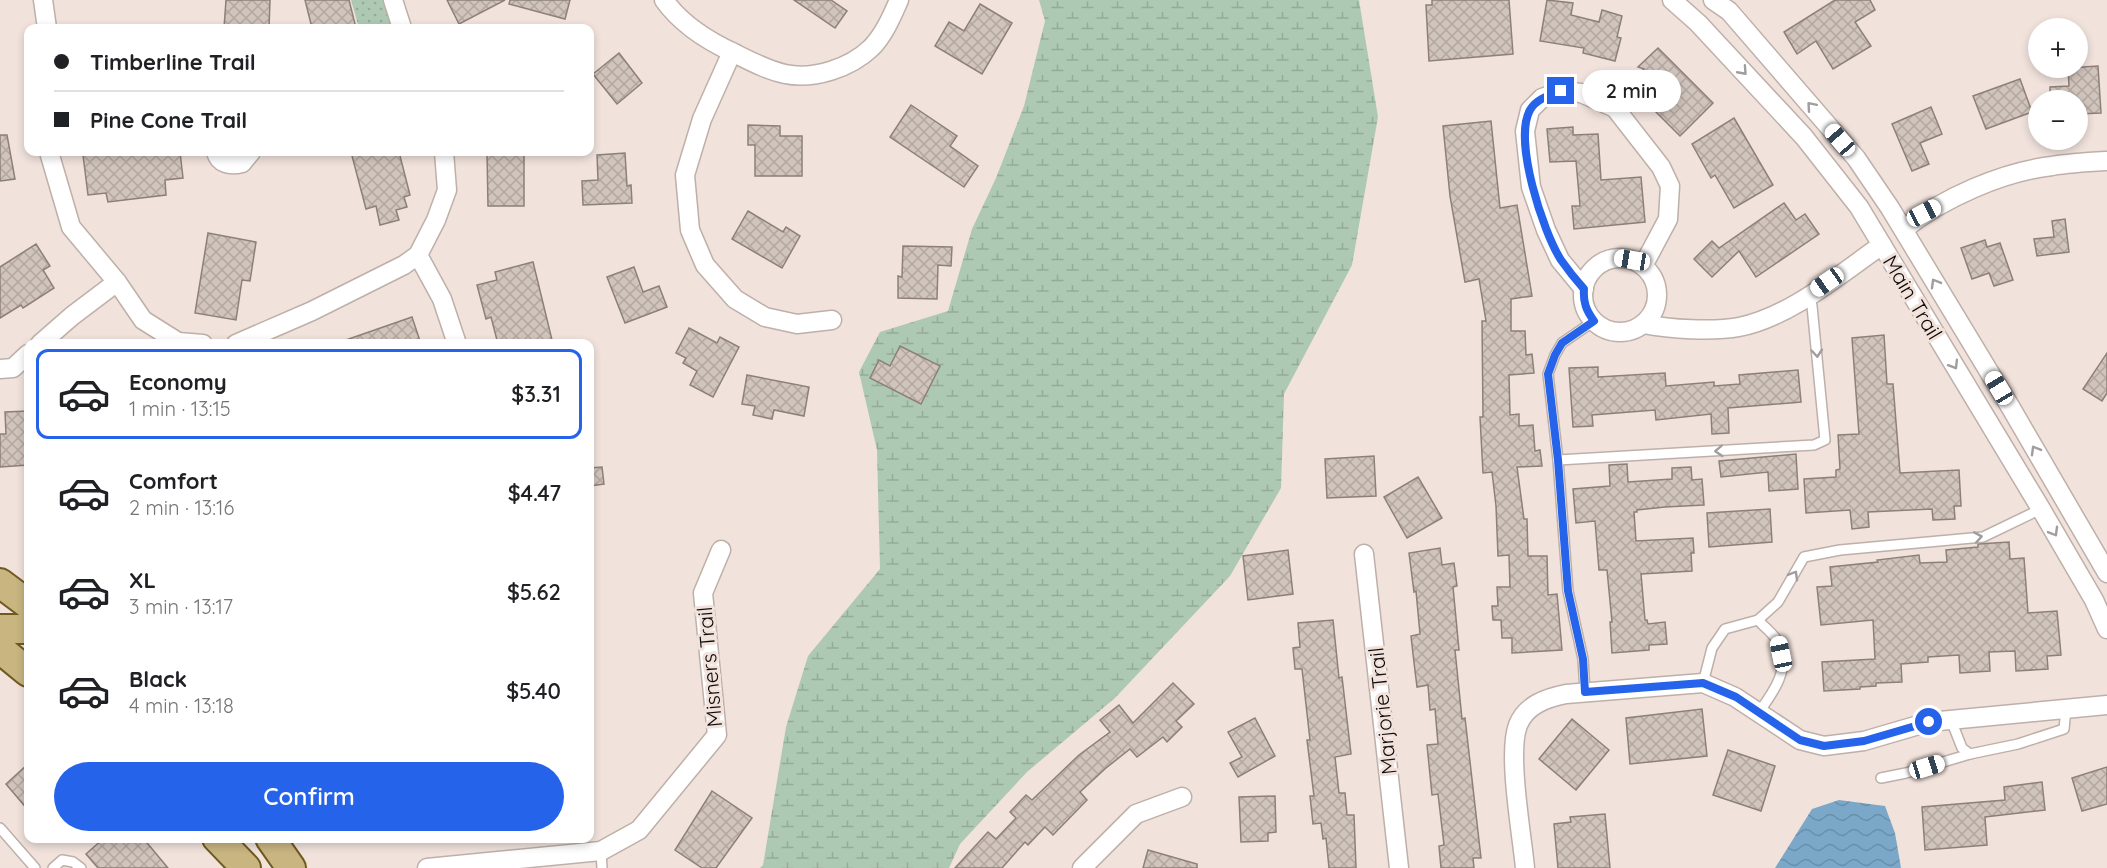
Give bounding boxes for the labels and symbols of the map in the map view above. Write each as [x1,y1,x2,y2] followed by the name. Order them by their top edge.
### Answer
[1735,64,1746,75] one-way arrow
[1582,70,1681,112] callout: 2 min
[1547,77,1574,104] route end
[1807,102,1818,113] one-way arrow
[1821,121,1859,159] car
[1904,197,1944,229] car
[1613,248,1651,272] car
[1878,250,1948,344] street label: Main Trail
[1807,264,1847,300] car
[1930,278,1942,289] one-way arrow
[1810,348,1823,357] one-way arrow
[1947,359,1959,369] one-way arrow
[1982,368,2016,408] car
[1715,444,1724,457] one-way arrow
[2030,446,2042,456] one-way arrow
[2047,526,2058,536] one-way arrow
[1973,531,1983,544] one-way arrow
[1787,571,1799,581] one-way arrow
[691,606,727,728] street label: Misners Trail
[1768,635,1794,673] car
[1362,646,1402,776] street label: Marjorie Trail
[1915,708,1942,735] route start
[1907,753,1947,781] car

